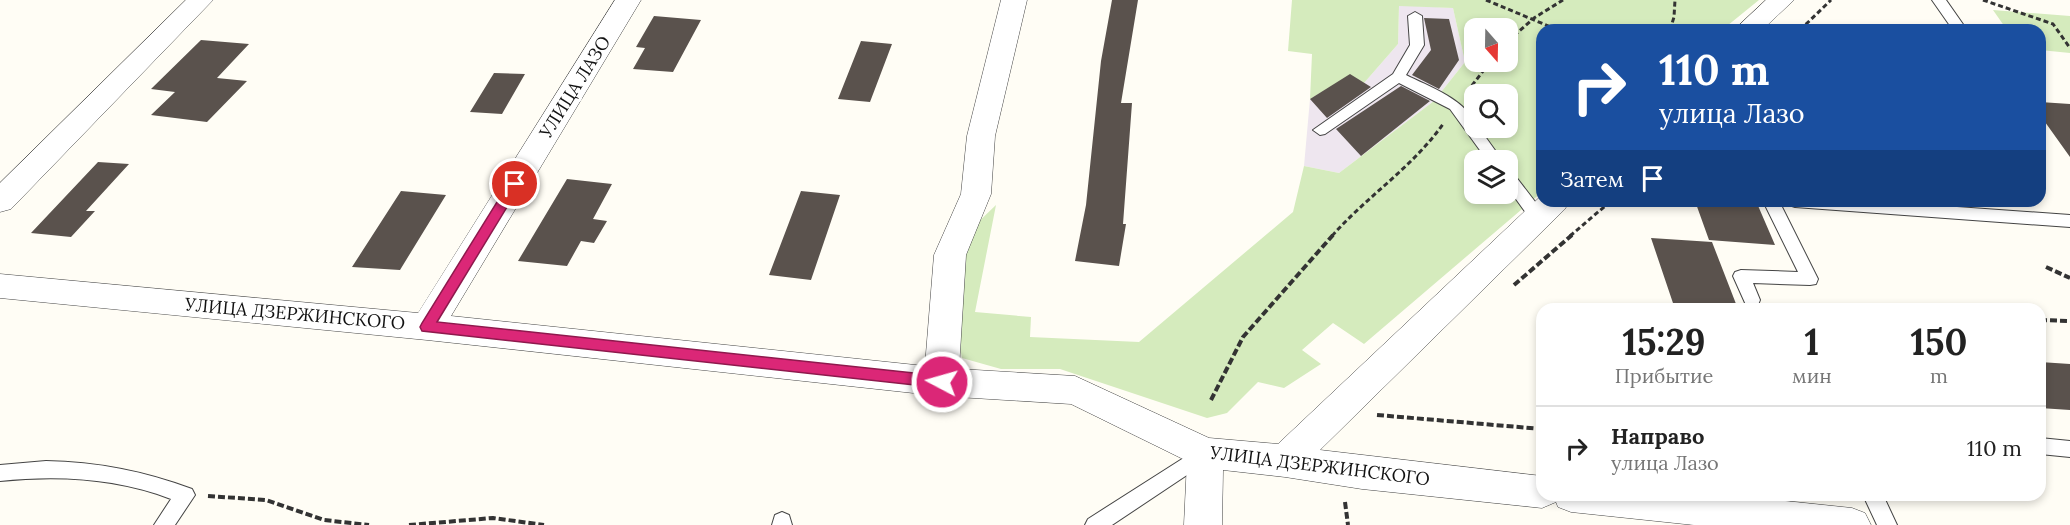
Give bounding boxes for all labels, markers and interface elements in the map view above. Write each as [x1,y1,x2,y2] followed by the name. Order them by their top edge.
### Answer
[1464,18,1518,72] north arrow
[1464,18,1518,204] map controls
[533,31,615,143] street label: УЛИЦА ЛАЗО
[1659,43,1770,97] text: 110 m
[1560,48,1638,126] icon: right
[1464,84,1518,138] button: search
[1659,96,1805,130] text: улица Лазо
[1464,150,1518,204] button: layers
[489,158,540,209] pin
[1636,162,1669,195] icon: arrive
[1560,165,1624,193] text: Затем
[498,167,531,200] icon: arrive
[183,292,406,335] street label: УЛИЦА ДЗЕРЖИНСКОГО
[1623,319,1705,365] text: 15:29
[1805,319,1819,365] text: 1
[1910,319,1967,365] text: 150
[910,350,974,414] position arrow
[1615,363,1713,388] text: Прибытие
[1792,363,1832,388] text: мин
[1930,363,1948,388] text: m
[1611,422,1705,450] text: Направо
[1560,432,1593,465] icon: right
[1967,434,2022,462] text: 110 m
[1208,440,1431,490] street label: УЛИЦА ДЗЕРЖИНСКОГО
[1611,450,1719,475] text: улица Лазо

